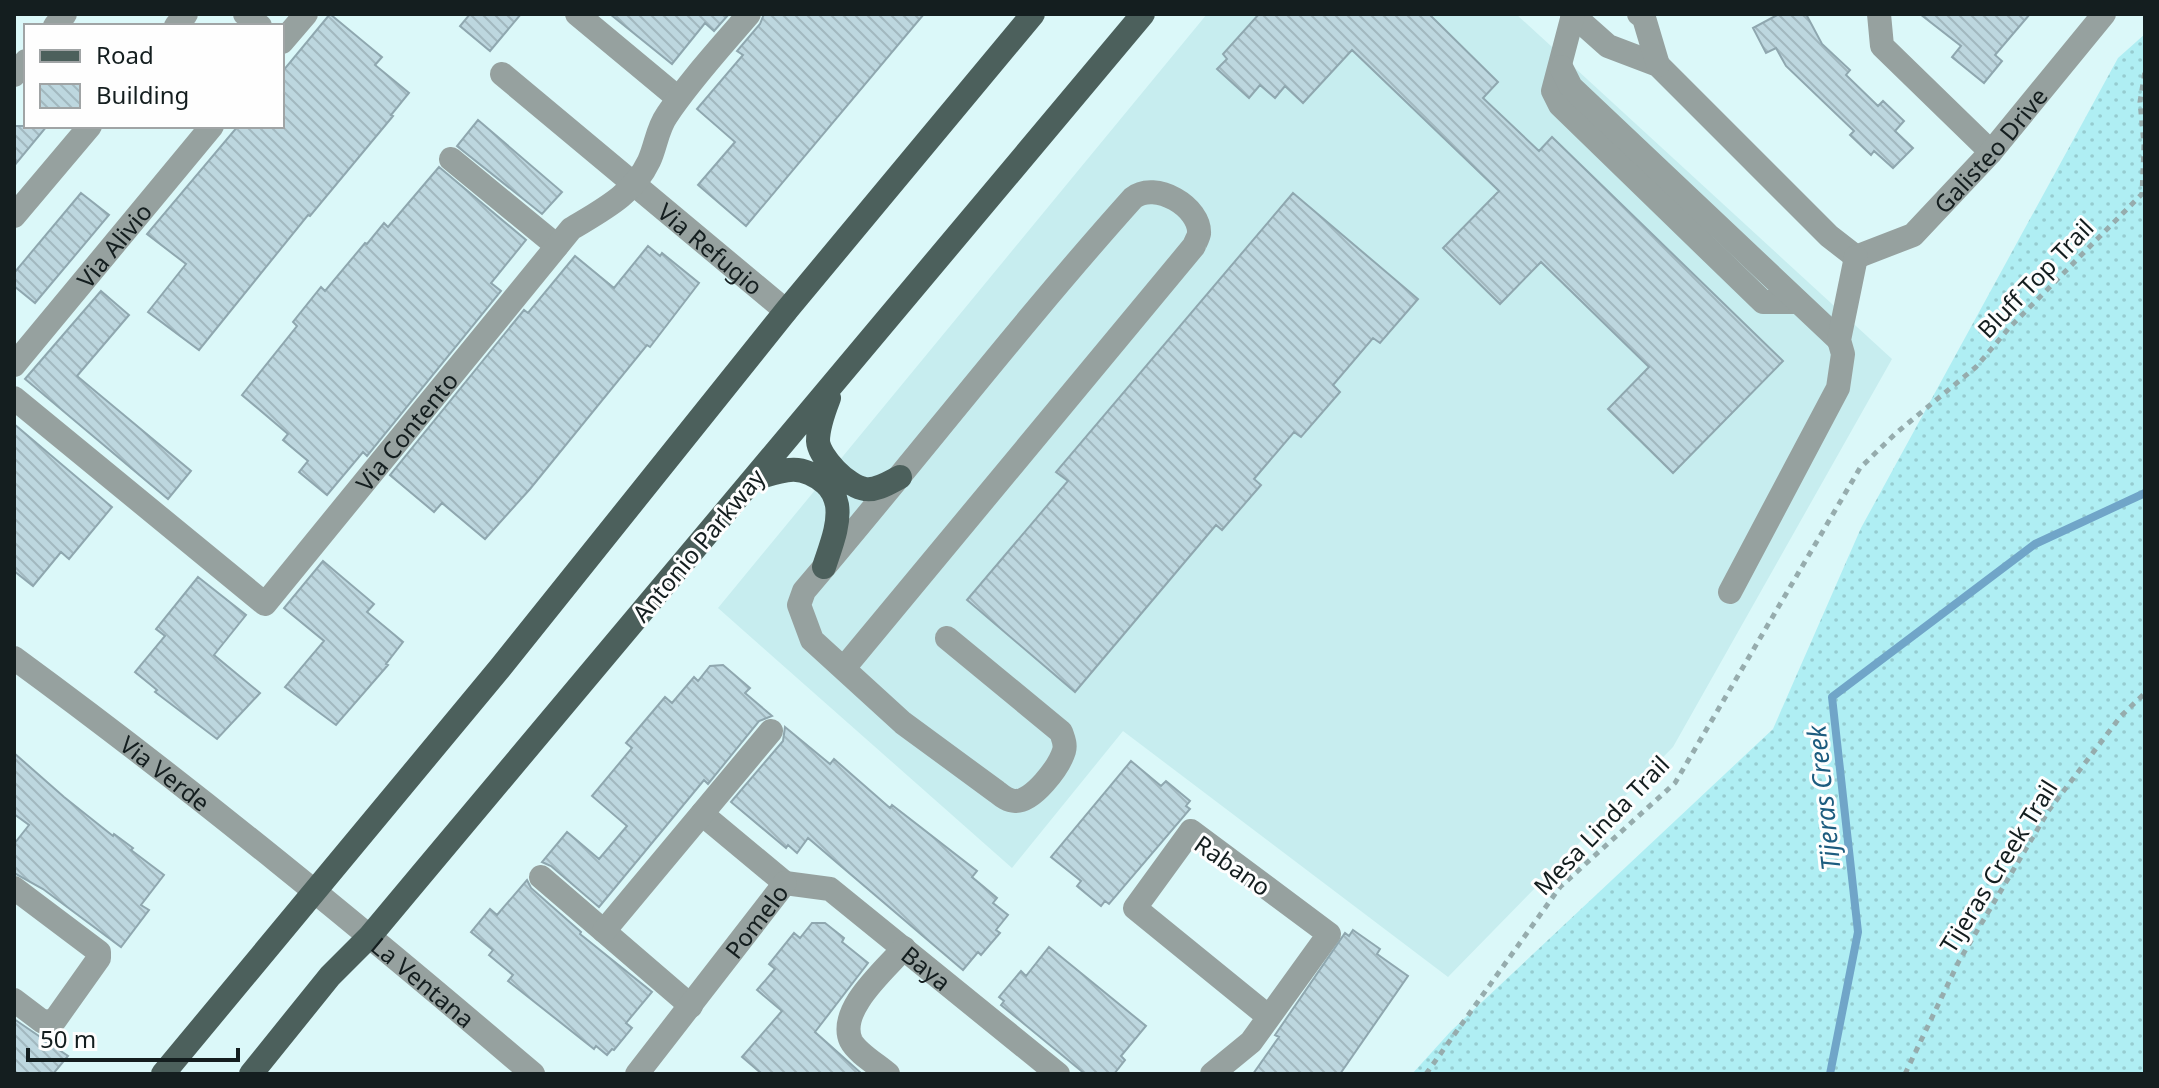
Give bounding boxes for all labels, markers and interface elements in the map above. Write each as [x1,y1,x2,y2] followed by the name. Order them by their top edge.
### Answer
[24,24,284,128] legend
[96,38,154,71] text: Road
[96,78,189,111] text: Building
[1926,80,2054,220] street label: Galisteo Drive
[69,195,158,294] street label: Via Alivio
[651,195,770,302] street label: Via Refugio
[1970,211,2100,345] street label: Bluff Top Trail
[348,364,465,498] street label: Via Contento
[624,461,772,629] street label: Antonio Parkway
[1797,722,1849,872] water label: Tijeras Creek
[114,727,217,818] street label: Via Verde
[1526,748,1676,902] street label: Mesa Linda Trail
[1932,773,2064,959] street label: Tijeras Creek Trail
[1188,827,1278,903] street label: Rabano
[717,877,795,965] street label: Pomelo
[365,929,482,1034] street label: La Ventana
[895,937,958,998] street label: Baya
[28,1012,238,1062] scale bar
[40,1022,96,1055] text: 50 m

